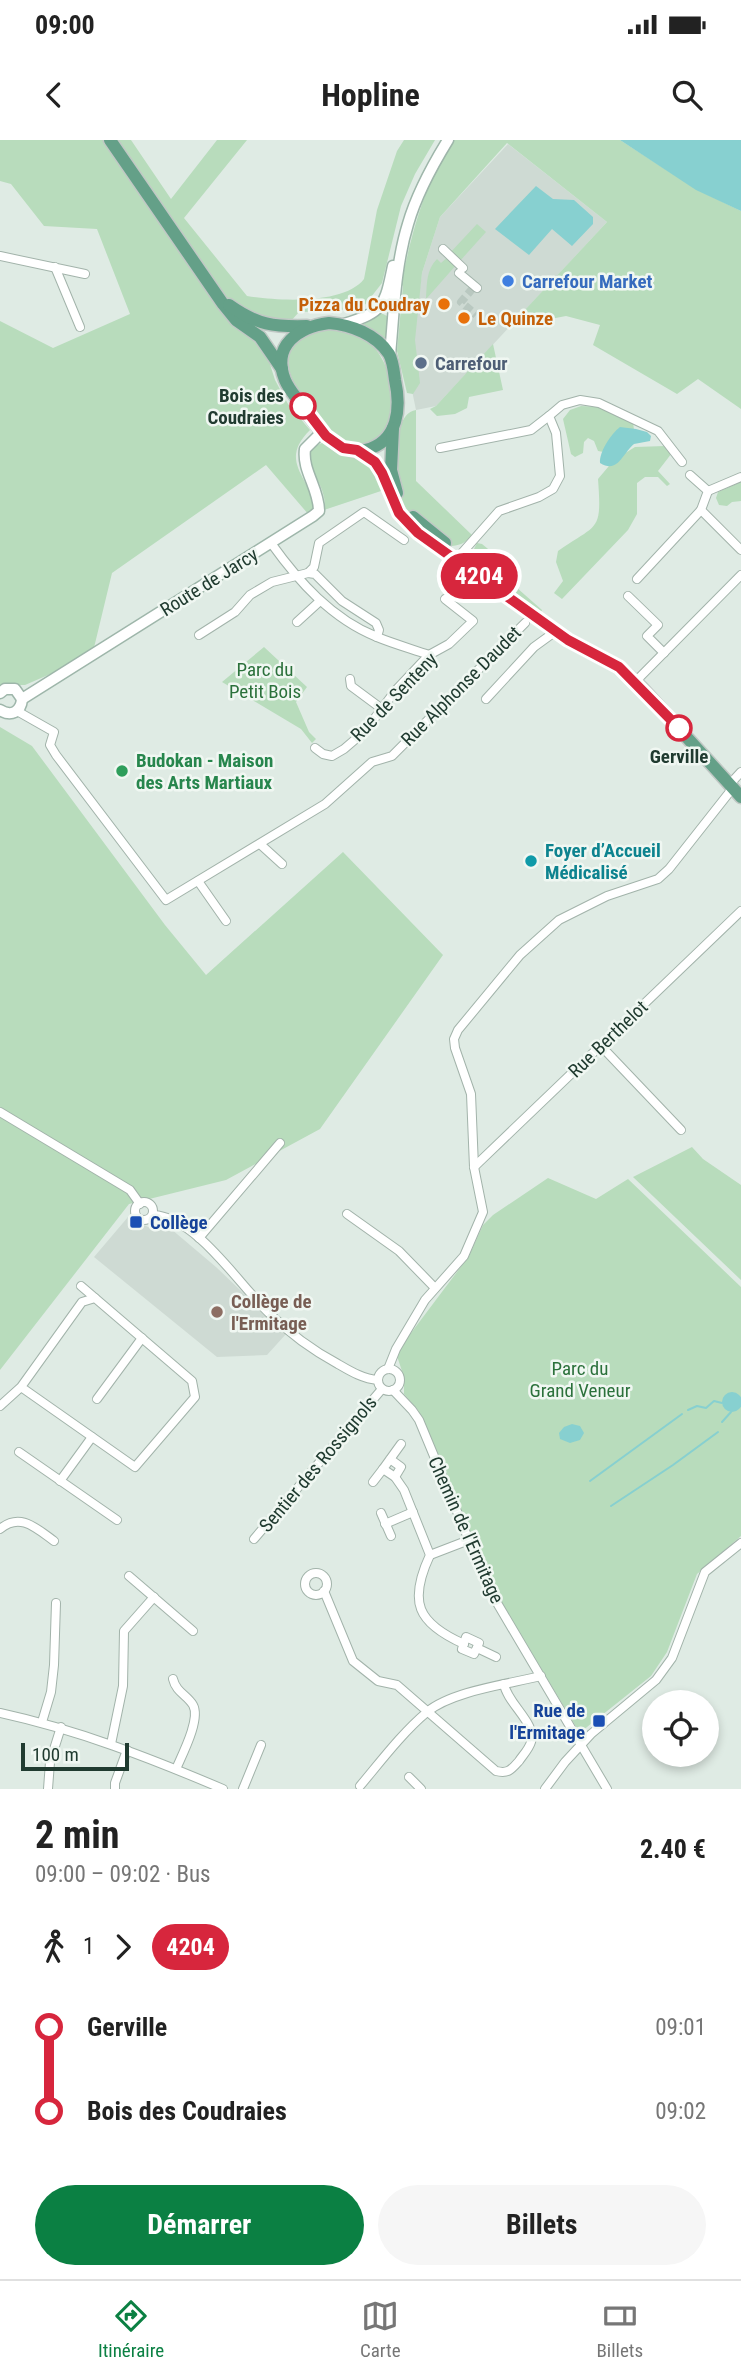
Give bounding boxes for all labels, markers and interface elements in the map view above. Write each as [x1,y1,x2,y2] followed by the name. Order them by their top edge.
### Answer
[35,10,95,40] text: 09:00
[35,76,73,114] icon: back
[321,76,420,114] text: Hopline
[668,76,706,114] icon: search
[522,270,653,293] place label: Carrefour Market
[500,273,516,289] marker: Carrefour Market
[298,293,431,316] place label: Pizza du Coudray
[436,296,452,312] marker: Pizza du Coudray
[478,307,553,330] place label: Le Quinze
[456,310,472,326] marker: Le Quinze
[435,352,508,375] place label: Carrefour
[413,355,429,371] marker: Carrefour
[207,384,284,429] place label: Bois des Coudraies
[290,393,316,419] marker: Bois des Coudraies
[156,543,262,621] street label: Route de Jarcy
[430,553,528,599] line badge: 4204
[455,562,503,590] text: 4204
[396,621,526,751] street label: Rue Alphonse Daudet
[346,648,442,746] street label: Rue de Senteny
[229,658,301,703] park label: Parc du Petit Bois
[666,715,692,741] marker: Gerville
[650,745,708,768] place label: Gerville
[136,749,273,794] place label: Budokan - Maison des Arts Martiaux
[114,763,130,779] marker: Budokan - Maison des Arts Martiaux
[545,839,661,884] place label: Foyer d’Accueil Médicalisé
[523,853,539,869] marker: Foyer d’Accueil Médicalisé
[564,996,652,1082] street label: Rue Berthelot
[150,1211,208,1234] place label: Collège
[128,1214,144,1230] marker: Collège
[231,1290,312,1335] place label: Collège de l'Ermitage
[209,1304,225,1320] marker: Collège de l'Ermitage
[530,1357,631,1402] park label: Parc du Grand Veneur
[254,1391,382,1537] street label: Sentier des Rossignols
[423,1453,509,1607] street label: Chemin de l'Ermitage
[642,1690,719,1767] map controls
[642,1690,719,1767] button: locate
[509,1699,585,1744] place label: Rue de l'Ermitage
[591,1713,607,1729] marker: Rue de l'Ermitage
[21,1740,130,1772] scale bar
[32,1743,79,1766] text: 100 m
[35,1813,119,1857] text: 2 min
[640,1834,706,1864] text: 2.40 €
[35,1861,211,1888] text: 09:00 – 09:02 · Bus
[35,1928,73,1966] icon: walk
[104,1928,142,1966] icon: forward
[83,1933,94,1960] text: 1
[166,1933,215,1961] text: 4204
[87,2012,167,2042] text: Gerville
[655,2014,706,2041] text: 09:01
[87,2096,287,2126] text: Bois des Coudraies
[655,2098,706,2125] text: 09:02
[35,2185,364,2265] button: Démarrer
[378,2185,706,2265] button: Billets
[98,2297,164,2362] tab: Itinéraire
[360,2297,401,2362] tab: Carte
[596,2297,643,2362] tab: Billets

